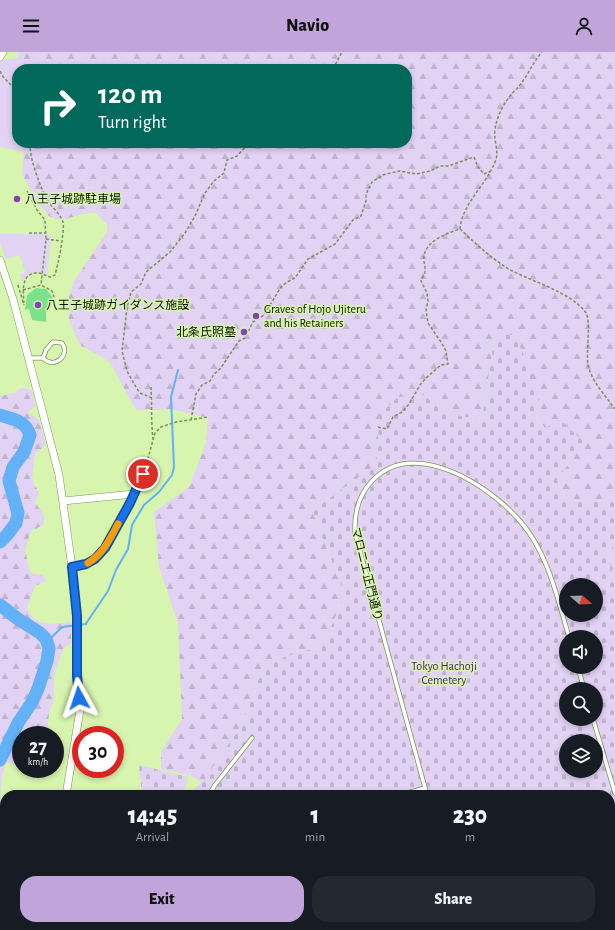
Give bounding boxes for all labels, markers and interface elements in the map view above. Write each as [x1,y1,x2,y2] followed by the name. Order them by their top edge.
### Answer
[20,15,42,37] icon: menu
[573,15,595,37] icon: person
[286,17,329,35] text: Navio
[32,80,84,132] icon: right
[98,81,163,109] text: 120 m
[98,114,167,132] text: Turn right
[25,192,121,205] place label: 八王子城跡駐車場
[12,194,22,204] marker: 八王子城跡駐車場
[46,298,189,311] place label: 八王子城跡ガイダンス施設
[33,300,43,310] marker: 八王子城跡ガイダンス施設
[264,303,366,329] place label: Graves of Hojo Ujiteru and his Retainers
[251,311,261,321] marker: Graves of Hojo Ujiteru and his Retainers
[176,325,236,338] place label: 北条氏照墓
[239,327,249,337] marker: 北条氏照墓
[126,457,160,491] pin
[132,463,154,485] icon: arrive
[350,526,385,622] street label: マロニエ正門通り
[559,578,603,622] north arrow
[559,578,603,778] map controls
[559,630,603,674] button: sound
[411,660,477,687] park label: Tokyo Hachoji Cemetery
[58,677,100,719] position arrow
[559,682,603,726] button: search
[72,726,124,778] speed limit sign: 30
[559,734,603,778] button: layers
[29,737,47,757] text: 27
[28,757,48,767] text: km/h
[128,804,177,828] text: 14:45
[311,804,319,828] text: 1
[453,804,487,828] text: 230
[136,831,169,844] text: Arrival
[305,831,325,844] text: min
[465,831,475,844] text: m
[20,876,304,922] button: Exit
[312,876,595,922] button: Share

